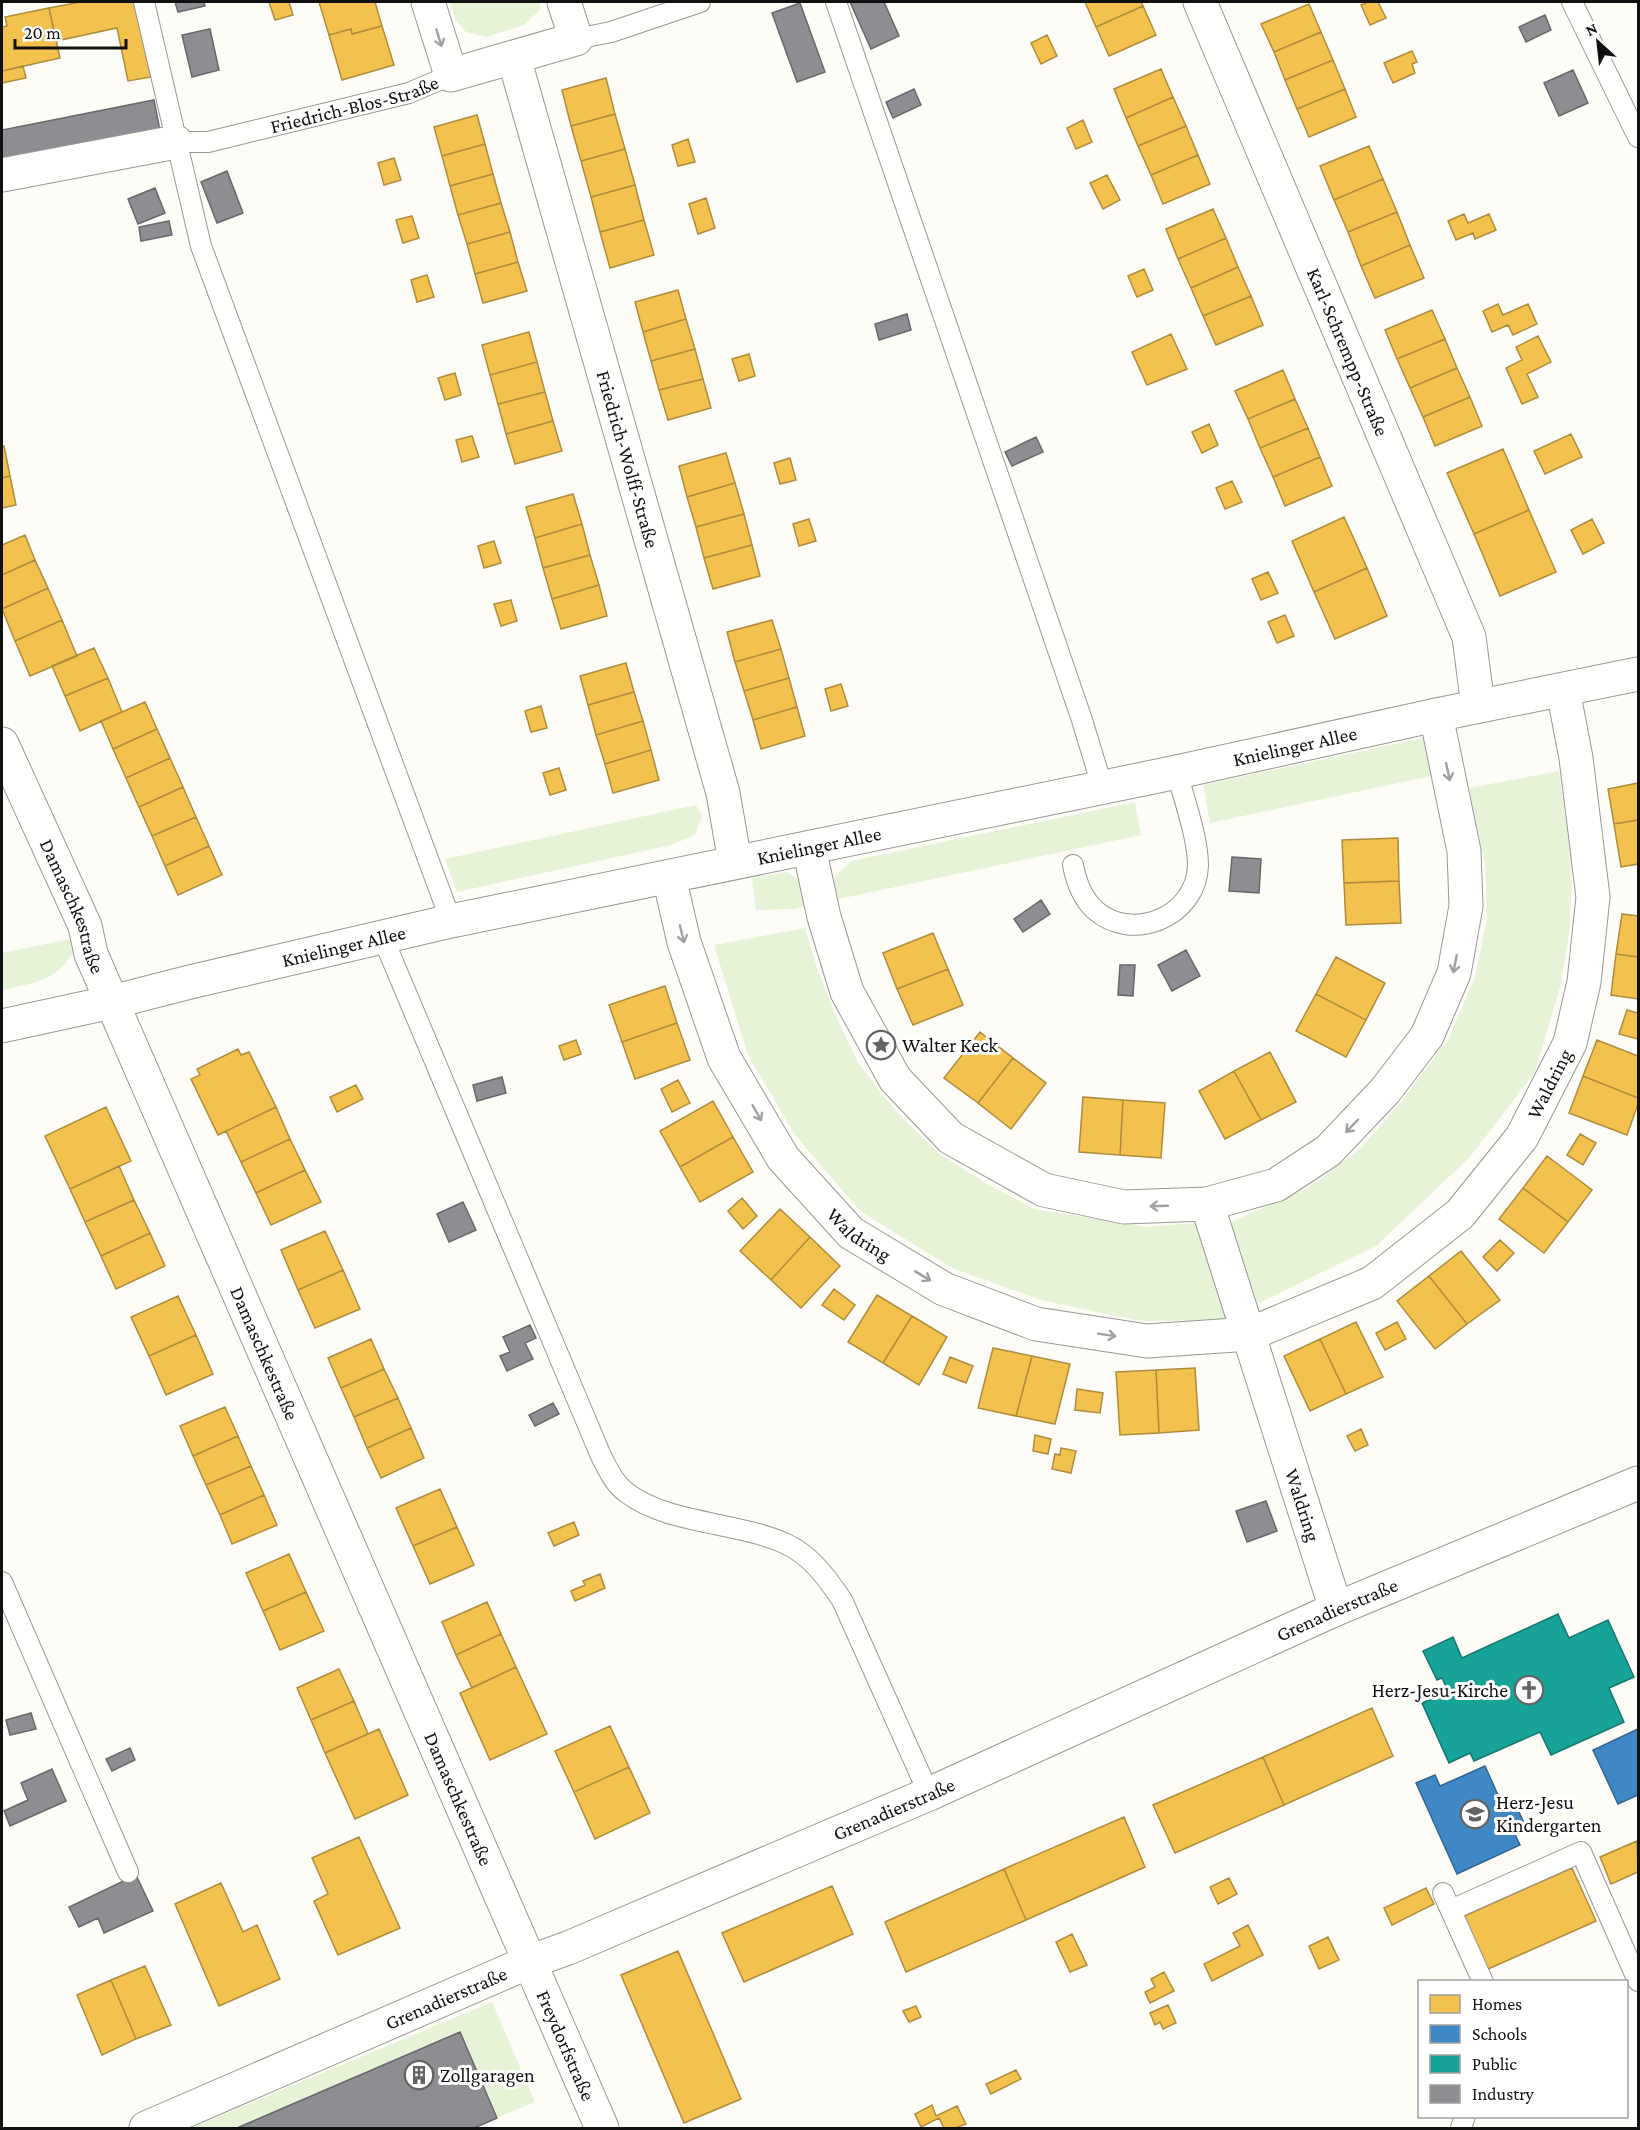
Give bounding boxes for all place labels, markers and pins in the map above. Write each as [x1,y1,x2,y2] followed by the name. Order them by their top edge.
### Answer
[865,1029,897,1061] place icon: Walter Keck
[902,1034,998,1056] place label: Walter Keck
[1513,1674,1545,1706] church icon: Herz-Jesu-Kirche
[1372,1679,1508,1702] place label: Herz-Jesu-Kirche
[1496,1791,1602,1837] place label: Herz-Jesu Kindergarten
[1459,1798,1491,1830] school or university icon: Herz-Jesu Kindergarten
[403,2059,435,2091] building icon: Zollgaragen
[440,2064,535,2087] place label: Zollgaragen

